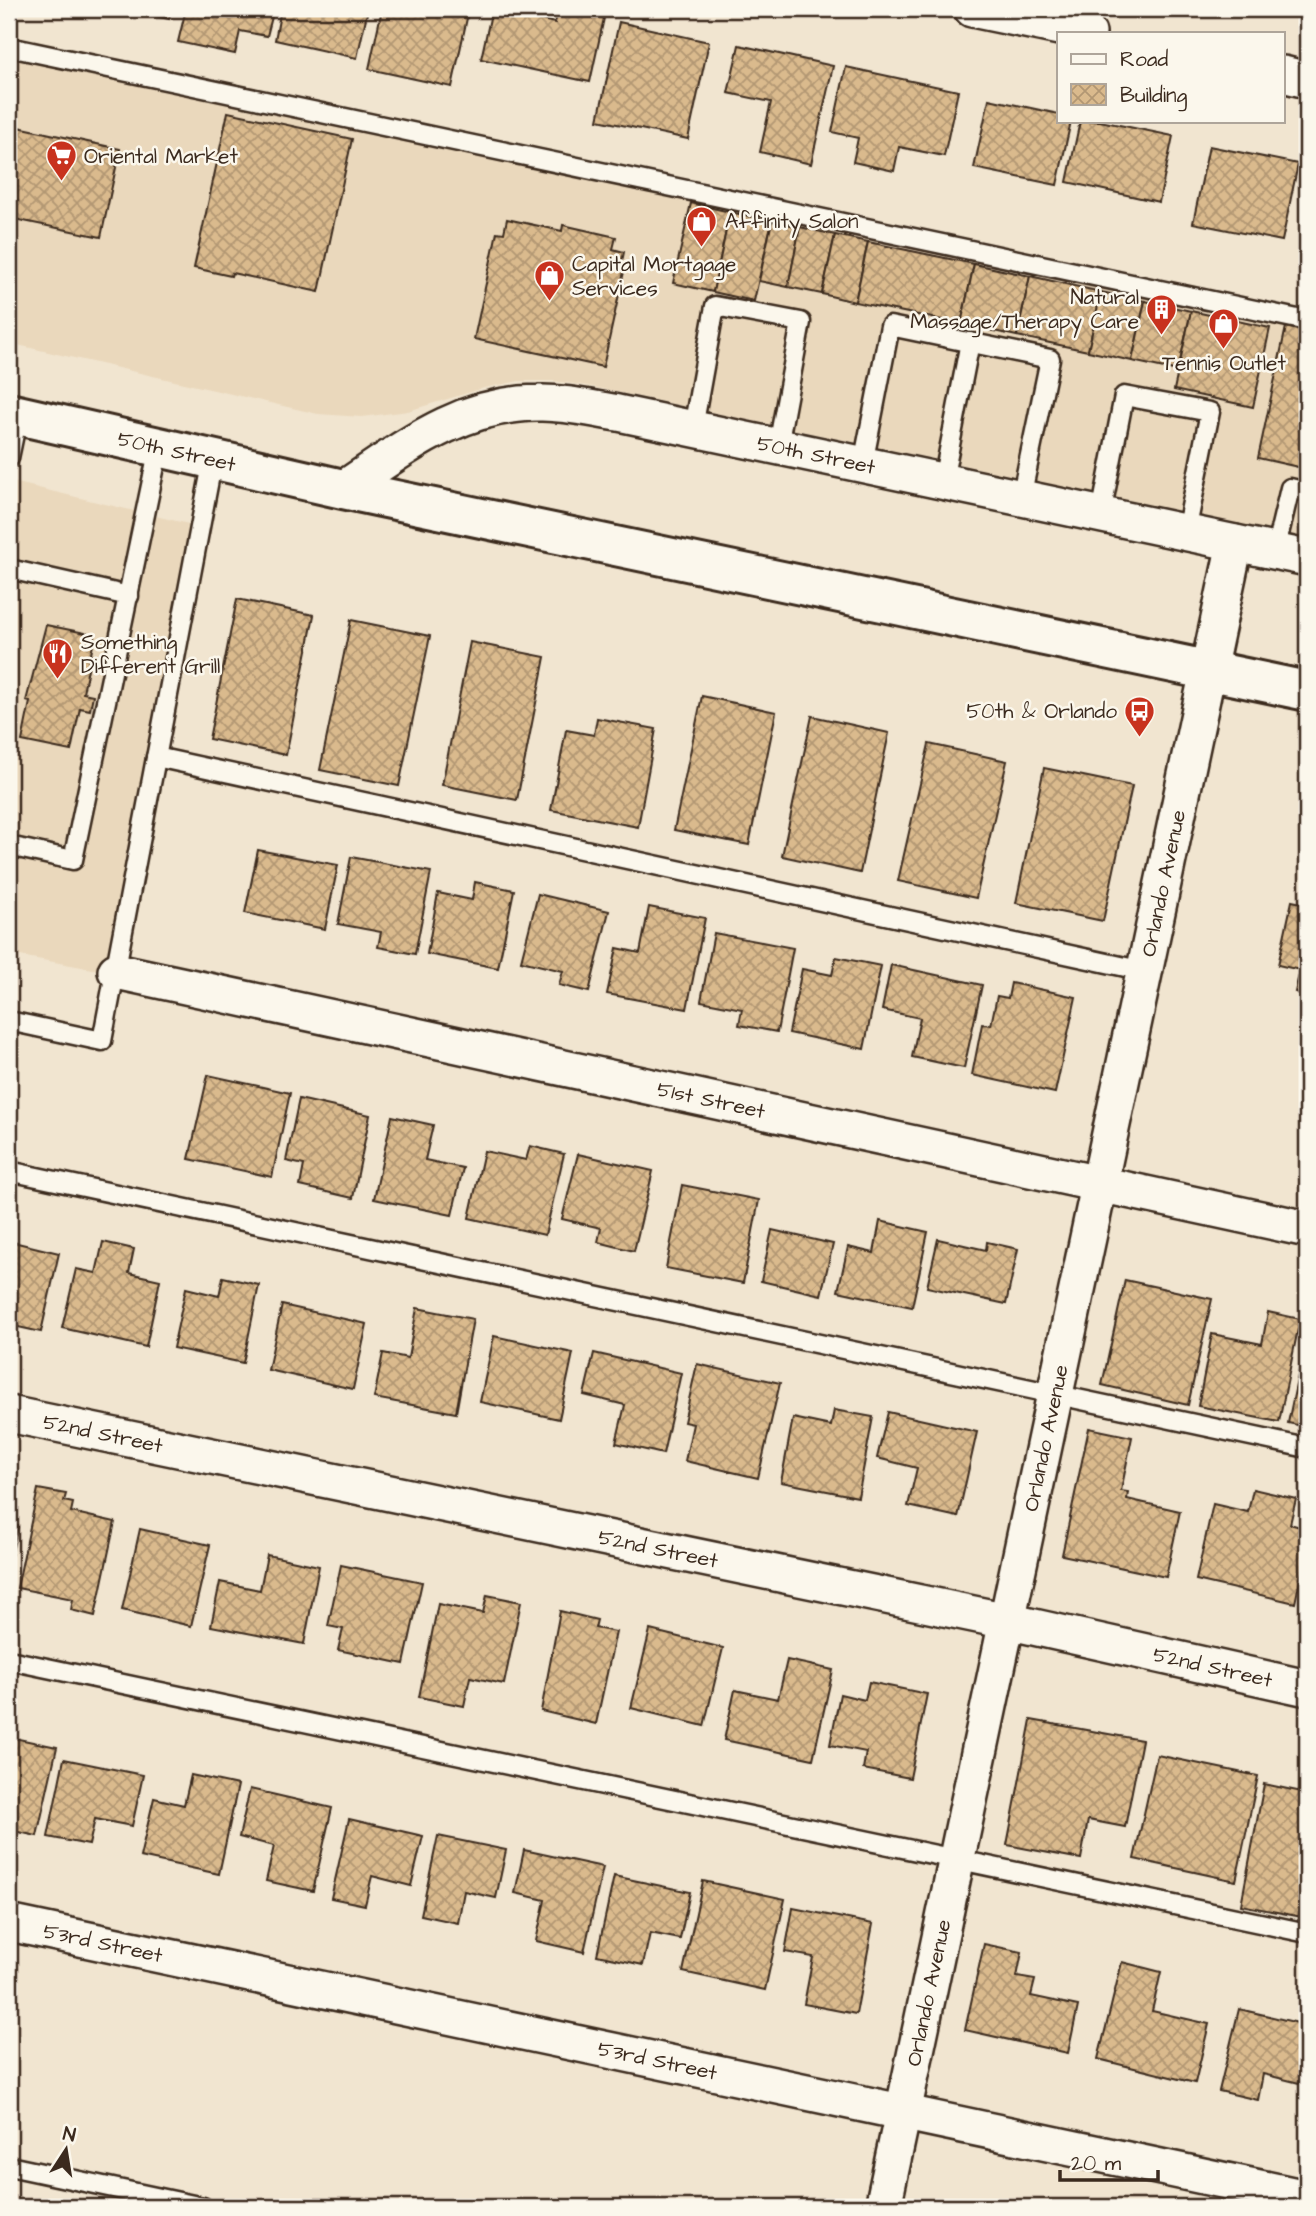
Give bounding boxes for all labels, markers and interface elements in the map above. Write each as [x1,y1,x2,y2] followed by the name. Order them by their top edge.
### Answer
[1057,32,1284,122] legend
[1120,45,1168,74] text: Road
[1120,81,1188,112] text: Building
[44,139,78,183] supermarket icon: Oriental Market
[84,142,238,171] place label: Oriental Market
[685,204,719,248] shop icon: Affinity Salon
[725,207,858,238] place label: Affinity Salon
[572,250,736,303] place label: Capital Mortgage Services
[532,259,566,303] shop icon: Capital Mortgage Services
[910,283,1139,338] place label: Natural Massage/Therapy Care
[1145,292,1179,336] building icon: Natural Massage/Therapy Care
[1207,306,1241,350] shop icon: Tennis Outlet
[1162,349,1286,378] place label: Tennis Outlet
[115,424,239,479] street label: 50th Street
[754,429,878,482] street label: 50th Street
[81,628,220,681] place label: Something Different Grill
[41,637,75,681] restaurant icon: Something Different Grill
[1123,694,1157,738] bus stop icon: 50th & Orlando
[966,697,1117,726] place label: 50th & Orlando
[1134,807,1193,960] street label: Orlando Avenue
[654,1075,768,1126] street label: 51st Street
[1017,1362,1076,1514] street label: Orlando Avenue
[40,1407,166,1461] street label: 52nd Street
[596,1523,721,1576] street label: 52nd Street
[1150,1640,1275,1695] street label: 52nd Street
[41,1917,166,1970] street label: 53rd Street
[899,1917,958,2069] street label: Orlando Avenue
[595,2034,720,2088] street label: 53rd Street
[32,2114,102,2184] north arrow
[61,2120,78,2149] text: N
[1060,2139,1158,2183] scale bar
[1071,2149,1122,2178] text: 20 m

